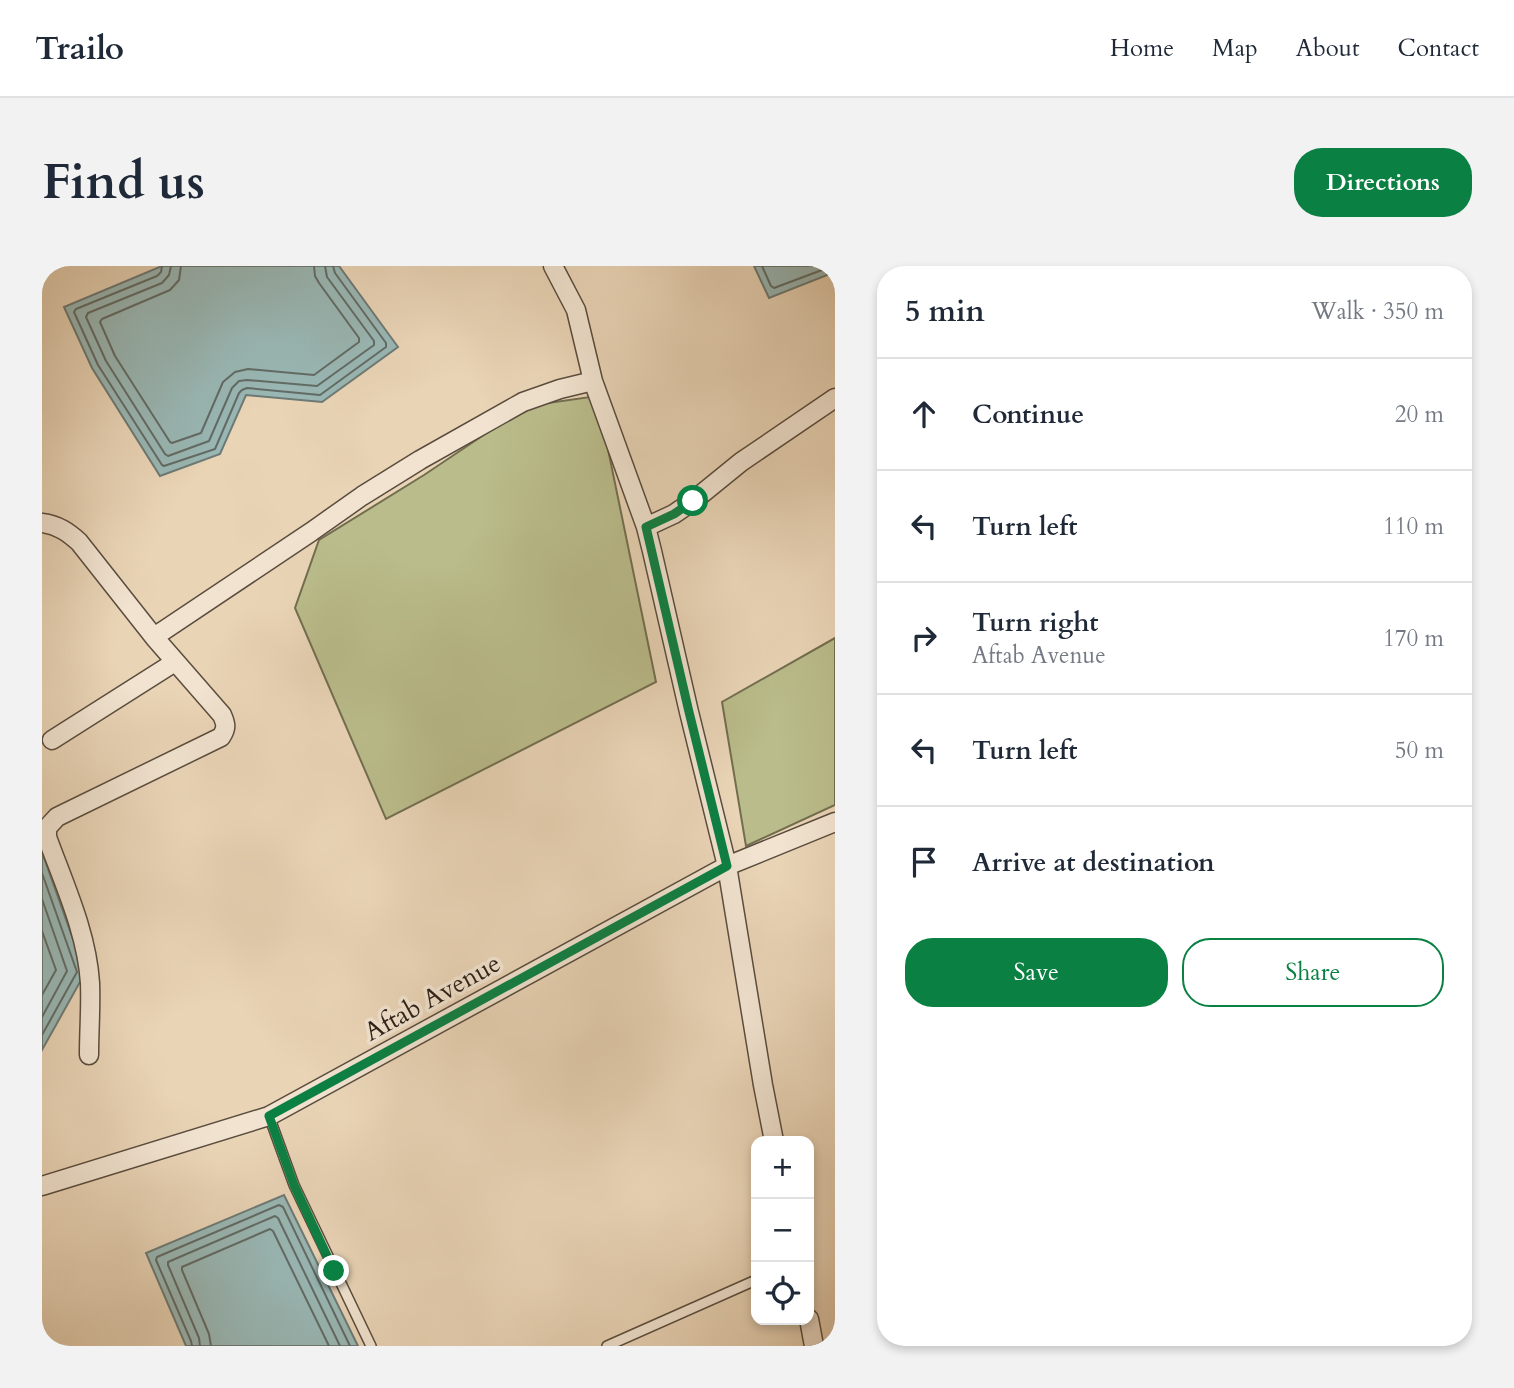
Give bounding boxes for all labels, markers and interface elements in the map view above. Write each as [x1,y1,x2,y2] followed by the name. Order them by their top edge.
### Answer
[35,26,124,71] text: Trailo
[1110,32,1174,65] text: Home
[1212,32,1258,65] text: Map
[1296,32,1360,65] text: About
[1398,32,1479,65] text: Contact
[1294,148,1472,217] button: Directions
[42,149,205,216] text: Find us
[905,291,985,332] text: 5 min
[1311,296,1444,327] text: Walk · 350 m
[905,395,943,433] icon: ahead
[972,397,1084,432] text: Continue
[1395,399,1444,430] text: 20 m
[677,485,708,516] route start
[905,507,943,545] icon: left
[972,509,1077,544] text: Turn left
[1383,511,1444,542] text: 110 m
[972,605,1099,640] text: Turn right
[905,619,943,657] icon: right
[1383,623,1444,654] text: 170 m
[972,640,1106,671] text: Aftab Avenue
[905,731,943,769] icon: left
[972,733,1077,768] text: Turn left
[1395,735,1444,766] text: 50 m
[905,843,943,881] icon: arrive
[972,845,1215,880] text: Arrive at destination
[905,938,1168,1007] button: Save
[1182,938,1444,1007] button: Share
[358,945,507,1049] street label: Aftab Avenue
[751,1136,814,1325] map controls
[751,1136,814,1199] button: +
[751,1199,814,1262] button: −
[318,1255,349,1286] route end
[751,1262,814,1325] button: locate

